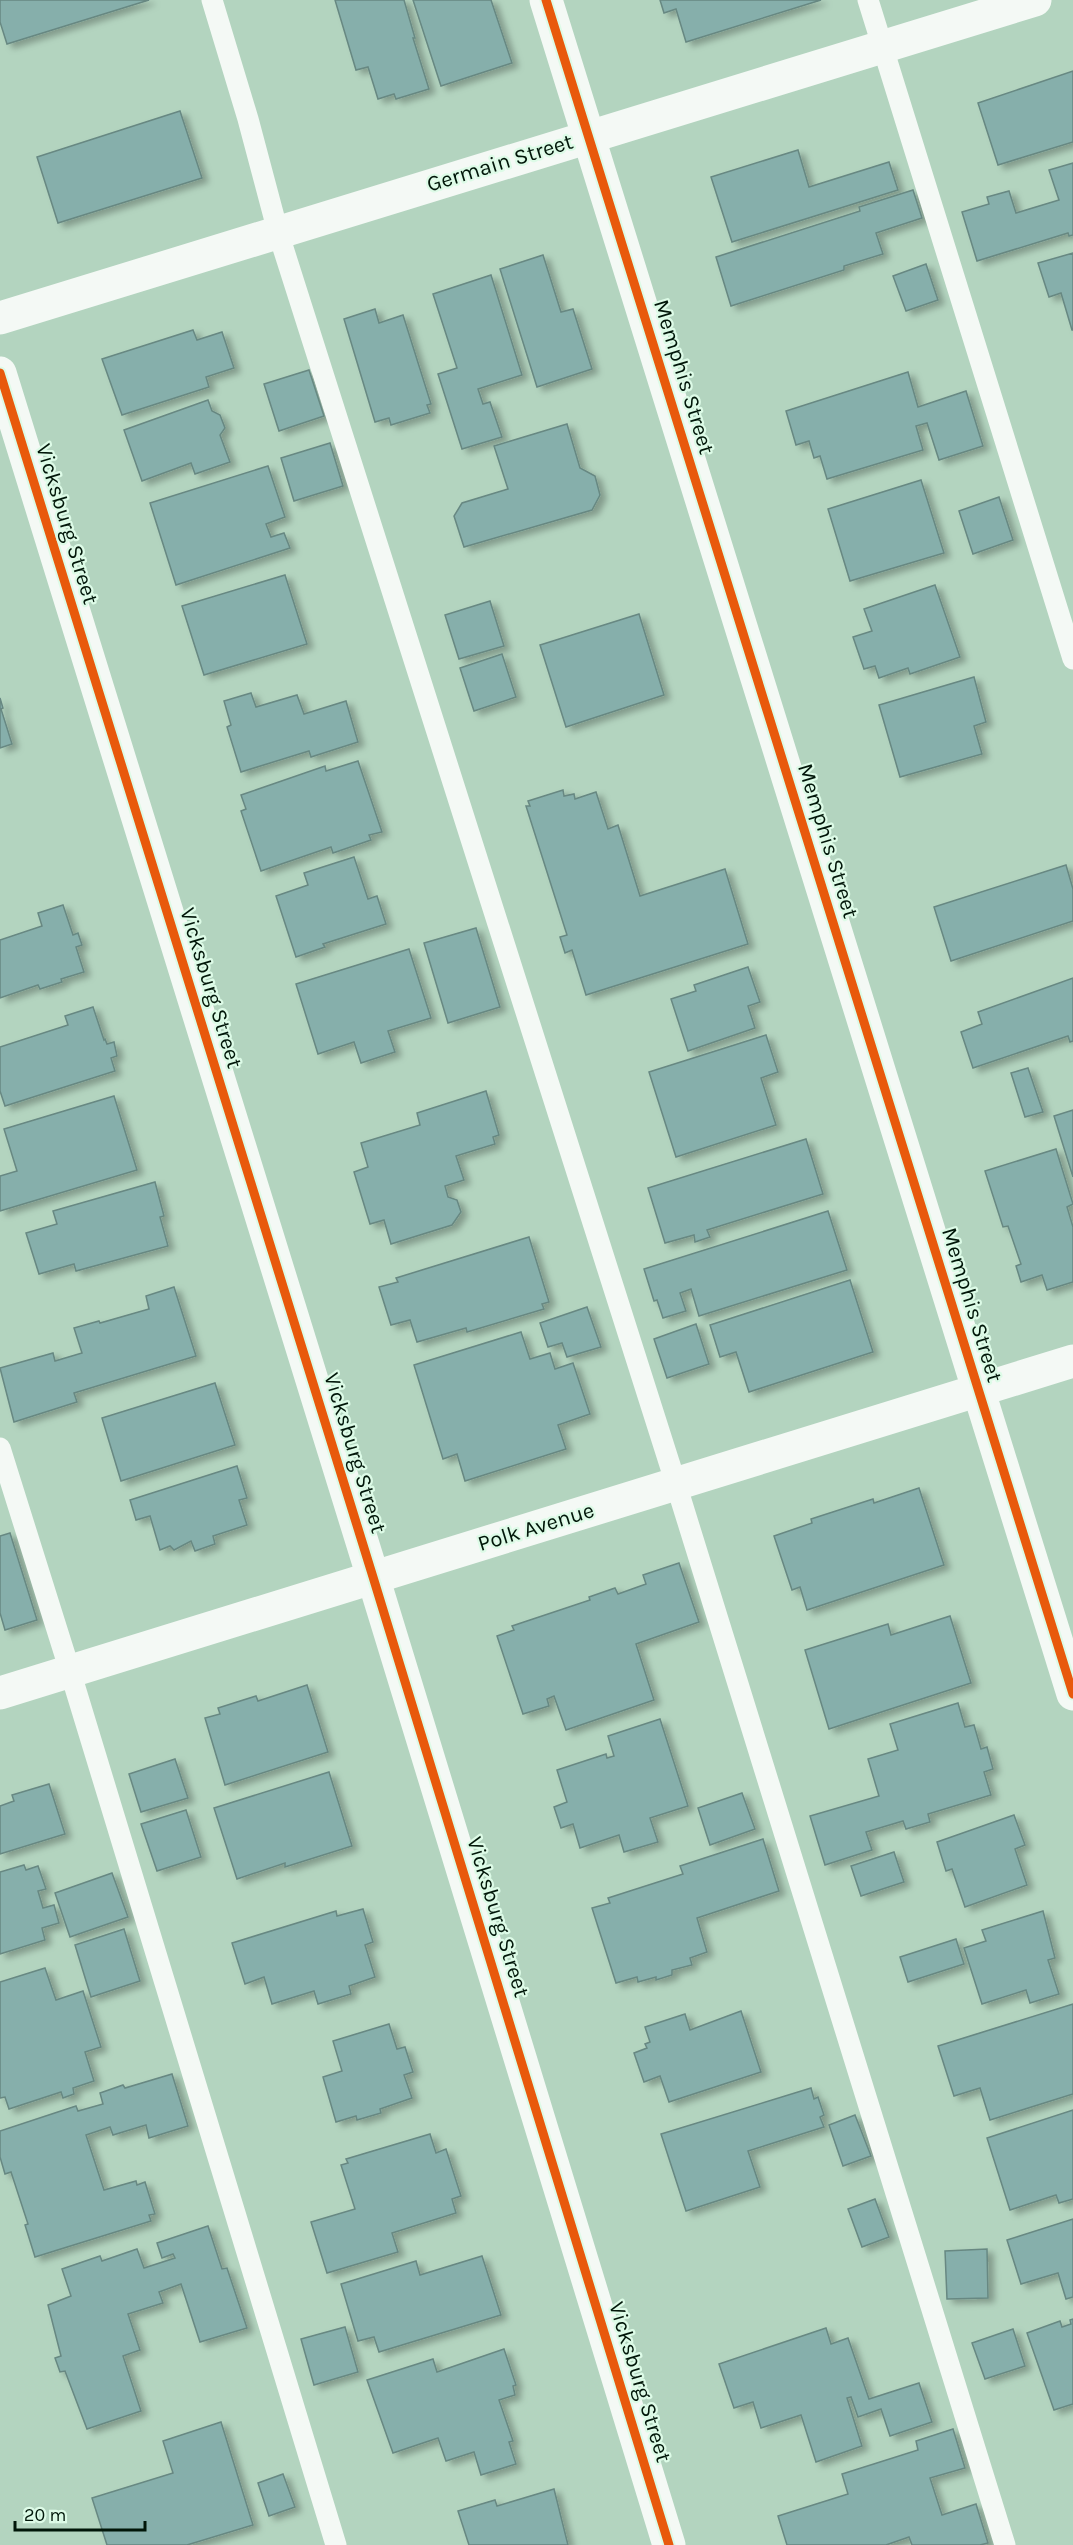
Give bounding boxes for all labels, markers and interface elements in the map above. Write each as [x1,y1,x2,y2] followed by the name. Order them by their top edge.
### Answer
[424,128,576,198] street label: Germain Street
[648,297,720,457] street label: Memphis Street
[30,441,104,607] street label: Vicksburg Street
[792,761,864,921] street label: Memphis Street
[174,905,248,1071] street label: Vicksburg Street
[936,1225,1008,1385] street label: Memphis Street
[318,1370,392,1536] street label: Vicksburg Street
[475,1497,597,1557] street label: Polk Avenue
[461,1834,535,2000] street label: Vicksburg Street
[603,2299,677,2465] street label: Vicksburg Street
[15,2494,146,2532] scale bar
[24,2504,66,2526] text: 20 m

